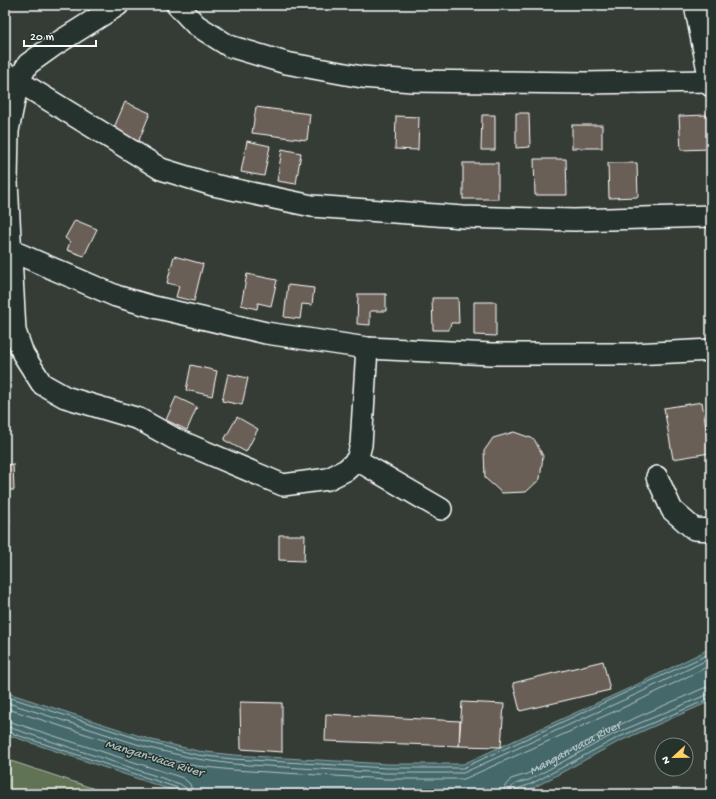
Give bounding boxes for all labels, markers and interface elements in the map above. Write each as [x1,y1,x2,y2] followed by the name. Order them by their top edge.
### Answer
[24,22,96,48] scale bar
[30,31,55,45] text: 20 m
[527,717,625,779] water label: Mangan-vaca River
[103,737,207,782] water label: Mangan-vaca River
[654,737,694,777] north arrow
[660,754,673,766] text: N

